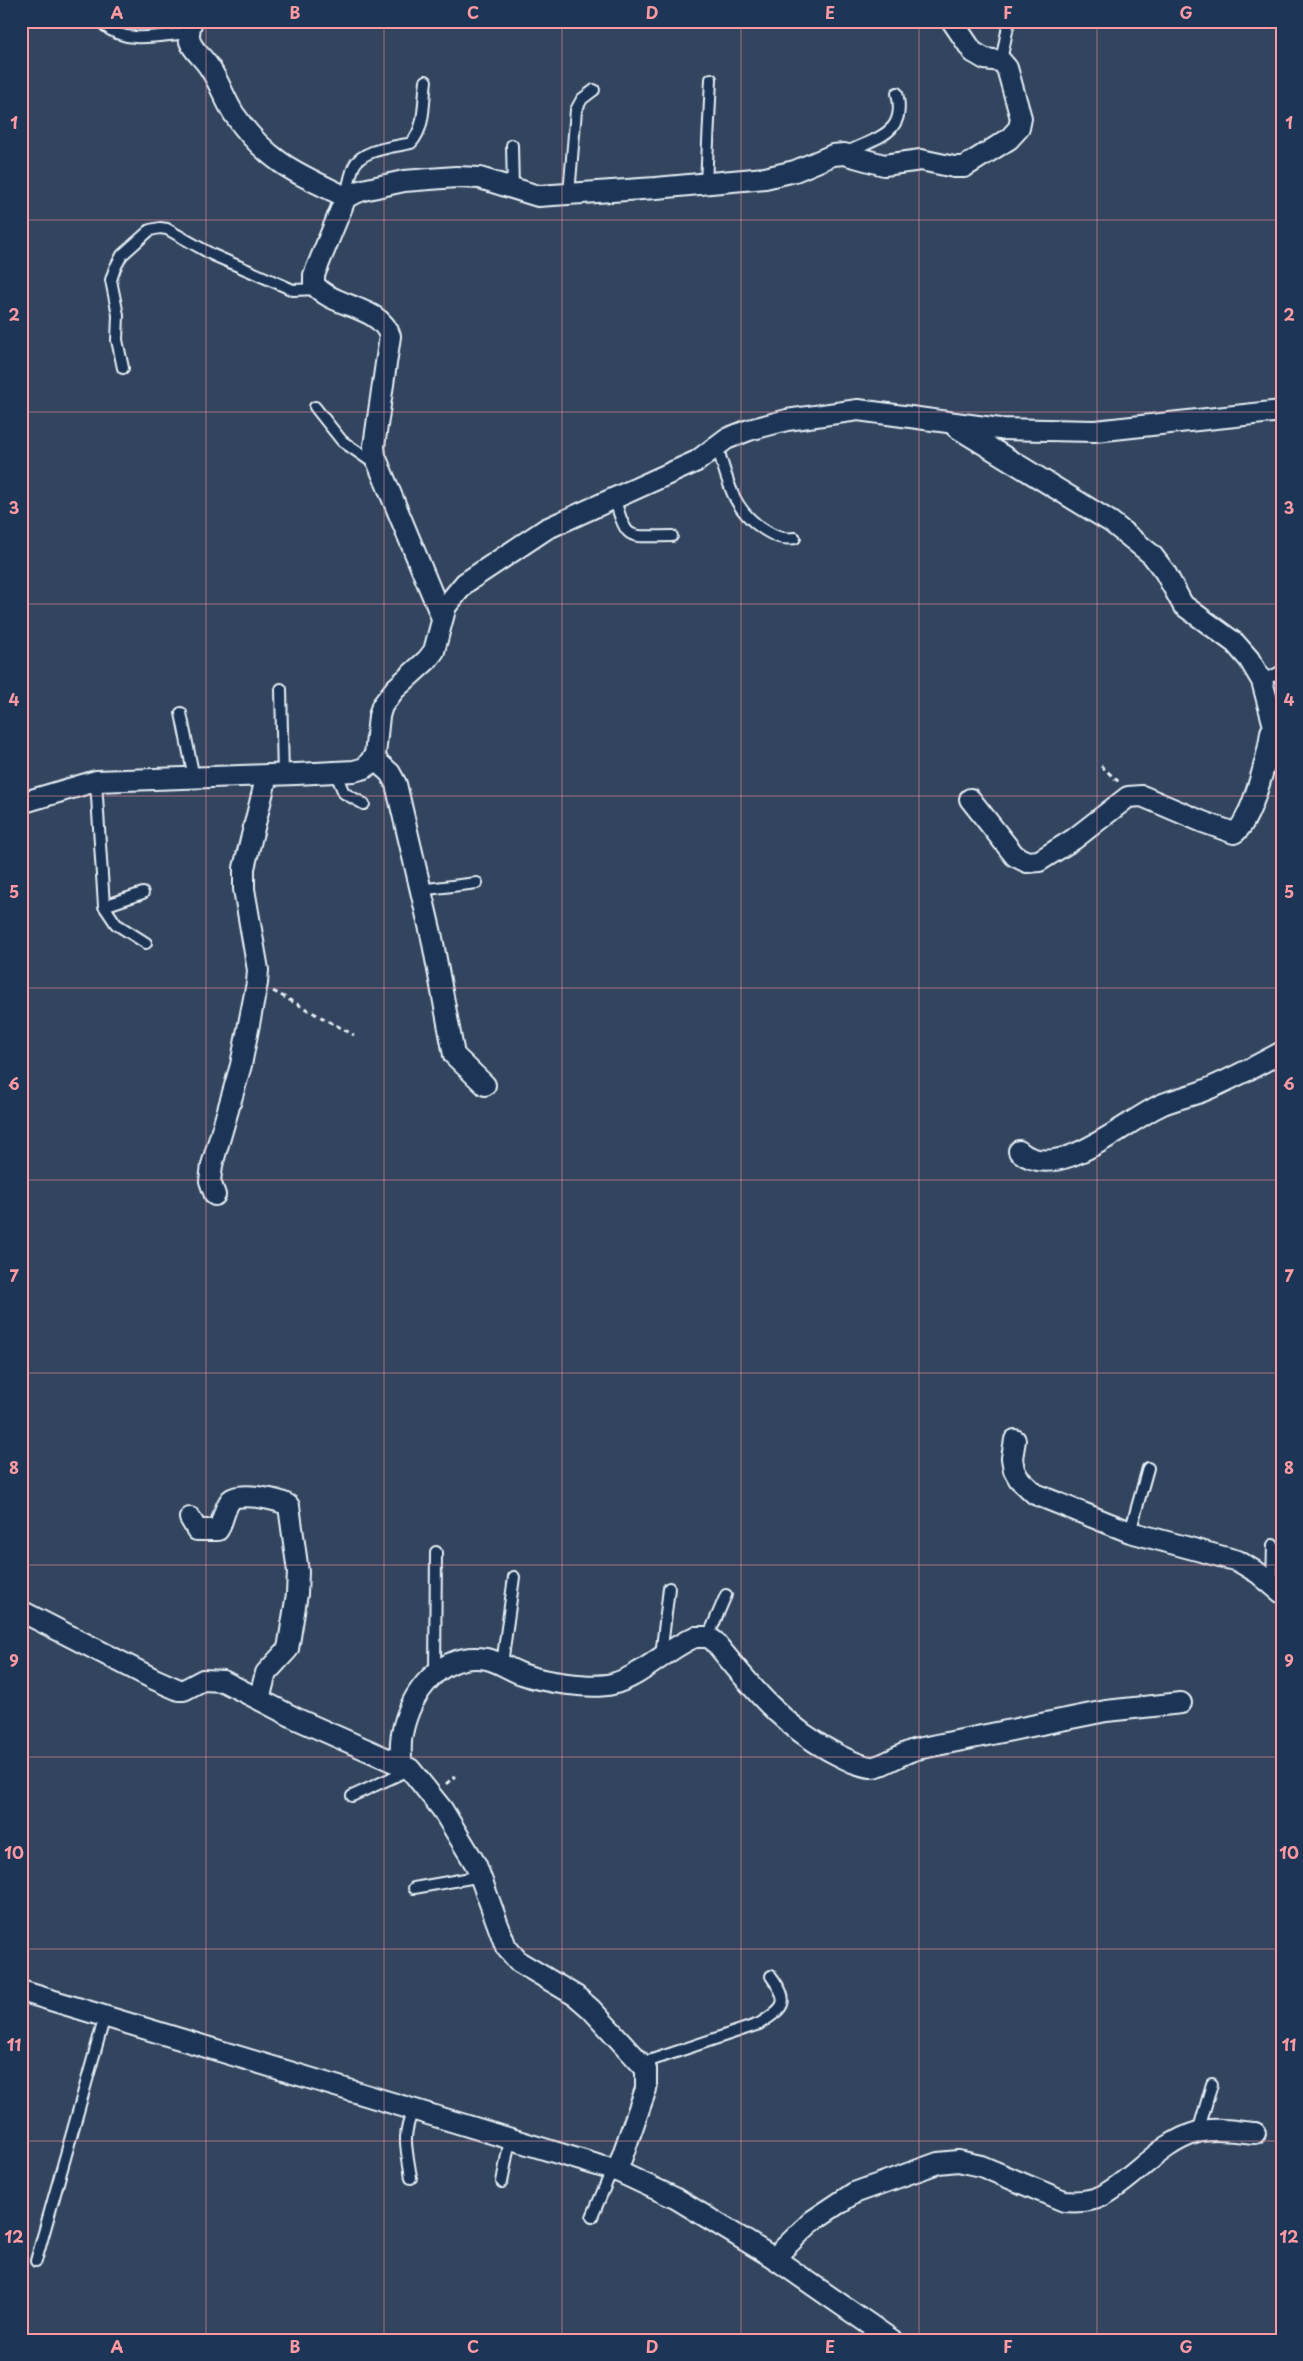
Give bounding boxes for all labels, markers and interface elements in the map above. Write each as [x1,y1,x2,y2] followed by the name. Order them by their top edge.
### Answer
[111,0,124,24] text: A
[290,0,301,24] text: B
[467,0,479,24] text: C
[646,0,658,24] text: D
[825,0,835,24] text: E
[1003,0,1013,24] text: F
[1179,0,1193,24] text: G
[10,110,18,134] text: 1
[1285,110,1293,134] text: 1
[8,302,20,326] text: 2
[1283,302,1295,326] text: 2
[9,495,19,519] text: 3
[1284,495,1294,519] text: 3
[9,687,20,711] text: 4
[1284,687,1295,711] text: 4
[9,879,19,903] text: 5
[1284,879,1294,903] text: 5
[8,1071,20,1095] text: 6
[1283,1071,1295,1095] text: 6
[9,1263,19,1287] text: 7
[1284,1263,1294,1287] text: 7
[9,1455,19,1479] text: 8
[1284,1455,1294,1479] text: 8
[9,1648,19,1672] text: 9
[1284,1648,1294,1672] text: 9
[4,1840,24,1864] text: 10
[1279,1840,1299,1864] text: 10
[7,2032,21,2056] text: 11
[1282,2032,1296,2056] text: 11
[5,2224,23,2248] text: 12
[1280,2224,1298,2248] text: 12
[111,2334,124,2358] text: A
[290,2334,301,2358] text: B
[467,2334,479,2358] text: C
[646,2334,658,2358] text: D
[825,2334,835,2358] text: E
[1003,2334,1013,2358] text: F
[1179,2334,1193,2358] text: G

